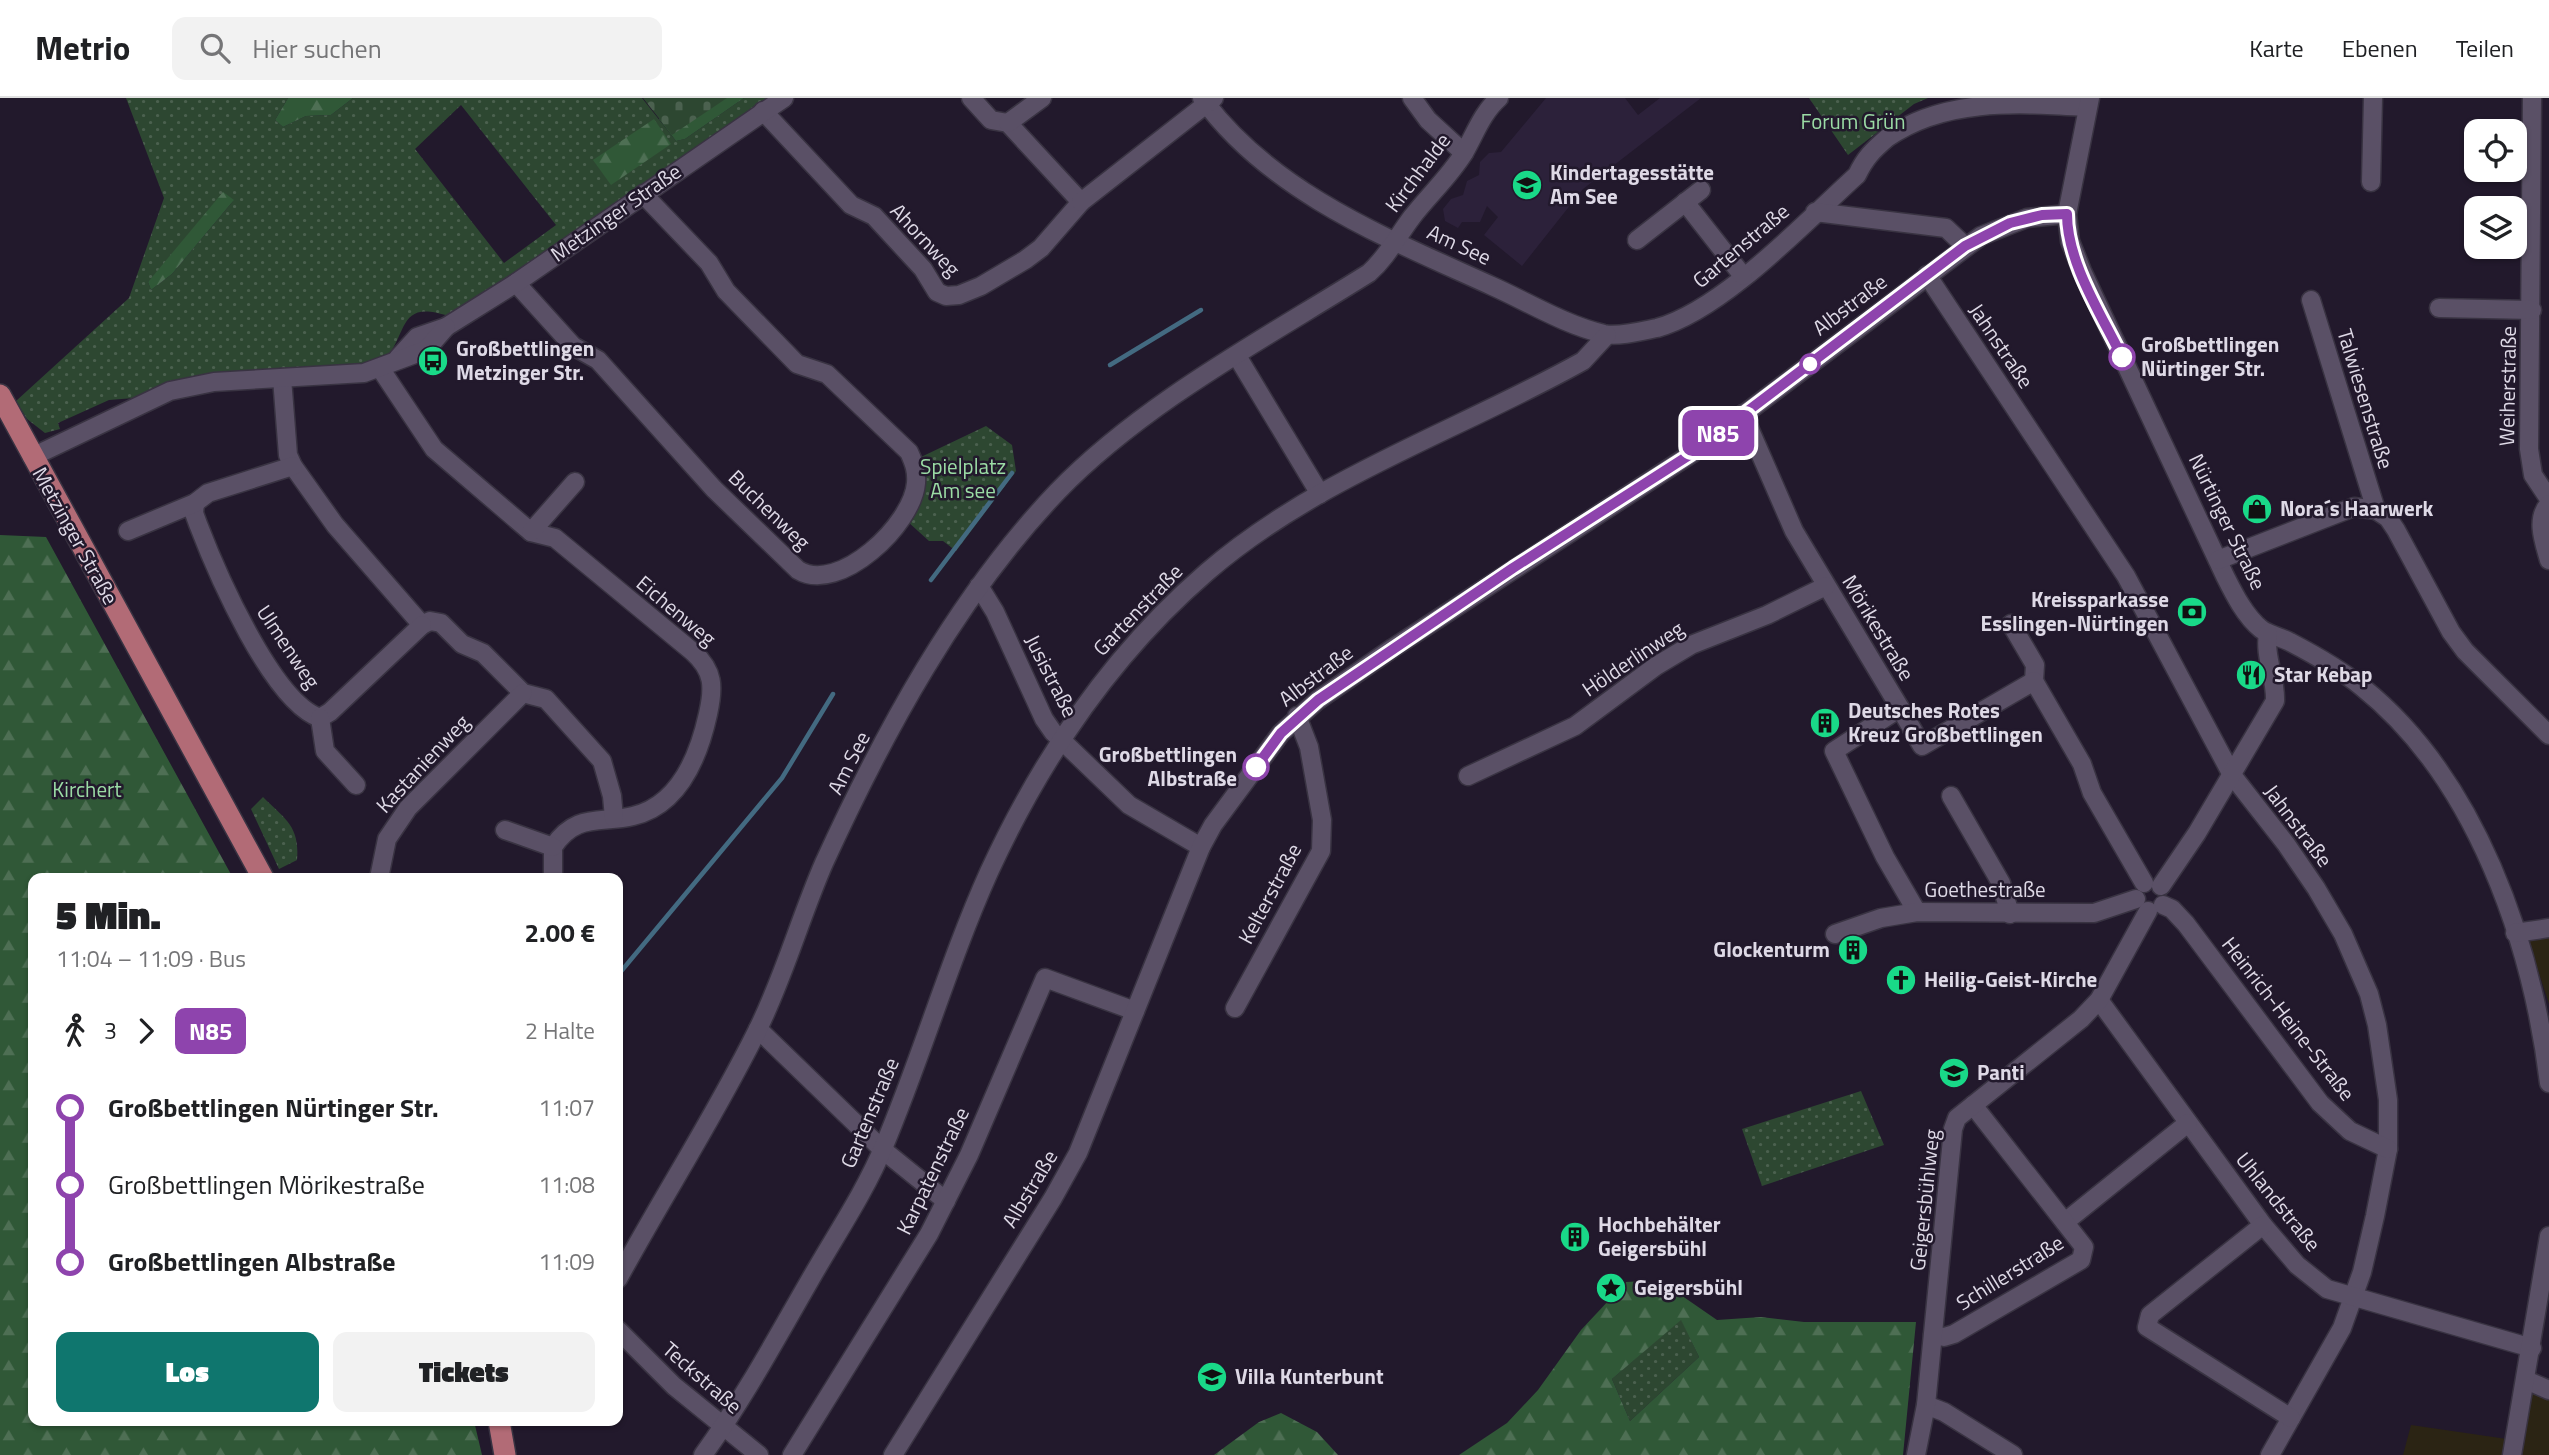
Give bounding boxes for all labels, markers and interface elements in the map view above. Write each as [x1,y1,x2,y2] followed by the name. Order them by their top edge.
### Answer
[172,17,662,80] search box
[35,23,130,73] text: Metrio
[196,29,234,67] icon: search
[252,29,382,68] text: Hier suchen
[2249,30,2304,66] text: Karte
[2342,30,2418,66] text: Ebenen
[2456,30,2514,66] text: Teilen
[1801,105,1905,137] park label: Forum Grün
[2464,119,2527,259] map controls
[2464,119,2527,182] button: locate
[1377,126,1458,219] street label: Kirchhalde
[544,155,687,269] street label: Metzinger Straße
[1550,156,1714,212] place label: Kindertagesstätte Am See
[1510,168,1544,202] school or university icon: Kindertagesstätte Am See
[883,195,968,284] street label: Ahornweg
[1685,195,1796,295] street label: Gartenstraße
[2464,196,2527,259] button: layers
[1422,215,1497,273] street label: Am See
[1805,266,1893,343] street label: Albstraße
[1962,296,2042,394] street label: Jahnstraße
[2329,325,2402,473] street label: Talwiesenstraße
[2490,326,2524,446] street label: Weiherstraße
[2141,328,2279,384] place label: Großbettlingen Nürtinger Str.
[456,332,594,388] place label: Großbettlingen Metzinger Str.
[416,344,450,378] bus stop icon: Großbettlingen Metzinger Str.
[2109,344,2135,370] marker: Großbettlingen Nürtinger Str.
[1800,354,1820,374] unlabelled marker
[1678,410,1758,456] line badge: N85
[1696,415,1740,451] text: N85
[2181,448,2275,595] street label: Nürtinger Straße
[920,450,1006,506] park label: Spielplatz Am see
[25,461,127,610] street label: Metzinger Straße
[721,462,818,557] street label: Buchenweg
[2240,492,2274,526] shop icon: Nora´s Haarwerk
[2280,492,2434,524] place label: Nora´s Haarwerk
[1085,556,1190,663] street label: Gartenstraße
[630,567,724,653] street label: Eichenweg
[1835,568,1923,686] street label: Mörikestraße
[1981,583,2169,639] place label: Kreissparkasse Esslingen-Nürtingen
[2175,595,2209,629] bank icon: Kreissparkasse Esslingen-Nürtingen
[249,598,329,695] street label: Ulmenweg
[1575,612,1690,704] street label: Hölderlinweg
[1017,629,1086,723] street label: Jusistraße
[1271,637,1359,714] street label: Albstraße
[2234,658,2268,692] restaurant icon: Star Kebap
[2274,658,2373,690] place label: Star Kebap
[1848,694,2043,750] place label: Deutsches Rotes Kreuz Großbettlingen
[1808,706,1842,740] building icon: Deutsches Rotes Kreuz Großbettlingen
[368,707,477,820] street label: Kastanienweg
[819,725,878,800] street label: Am See
[1099,738,1237,794] place label: Großbettlingen Albstraße
[1243,754,1269,780] marker: Großbettlingen Albstraße
[52,773,122,805] park label: Kirchert
[2257,777,2341,874] street label: Jahnstraße
[1229,837,1309,950] street label: Kelterstraße
[1924,873,2046,905] street label: Goethestraße
[56,886,161,944] text: 5 Min.
[524,913,595,952] text: 2.00 €
[2214,929,2363,1107] street label: Heinrich-Heine-Straße
[1713,933,1830,965] place label: Glockenturm
[1836,933,1870,967] building icon: Glockenturm
[56,941,246,976] text: 11:04 – 11:09 · Bus
[1884,963,1918,997] church icon: Heilig-Geist-Kirche
[1924,963,2097,995] place label: Heilig-Geist-Kirche
[56,1012,94,1050] icon: walk
[127,1012,165,1050] icon: forward
[104,1013,117,1048] text: 3
[189,1013,232,1049] text: N85
[525,1013,595,1048] text: 2 Halte
[831,1052,907,1173] street label: Gartenstraße
[1937,1056,1971,1090] school or university icon: Panti
[1977,1056,2025,1088] place label: Panti
[108,1088,439,1127] text: Großbettlingen Nürtinger Str.
[538,1090,595,1125] text: 11:07
[887,1101,977,1240] street label: Karpatenstraße
[1901,1127,1947,1272] street label: Geigersbühlweg
[993,1143,1065,1234] street label: Albstraße
[2229,1145,2329,1258] street label: Uhlandstraße
[108,1165,425,1204] text: Großbettlingen Mörikestraße
[538,1167,595,1202] text: 11:08
[1598,1208,1721,1264] place label: Hochbehälter Geigersbühl
[1558,1220,1592,1254] building icon: Hochbehälter Geigersbühl
[1949,1226,2070,1318] street label: Schillerstraße
[108,1242,396,1281] text: Großbettlingen Albstraße
[538,1244,595,1279] text: 11:09
[1594,1271,1628,1305] place icon: Geigersbühl
[1634,1271,1743,1303] place label: Geigersbühl
[56,1332,319,1412] button: Los
[333,1332,595,1412] button: Tickets
[656,1333,750,1421] street label: Teckstraße
[1195,1360,1229,1394] school or university icon: Villa Kunterbunt
[1235,1360,1384,1392] place label: Villa Kunterbunt

